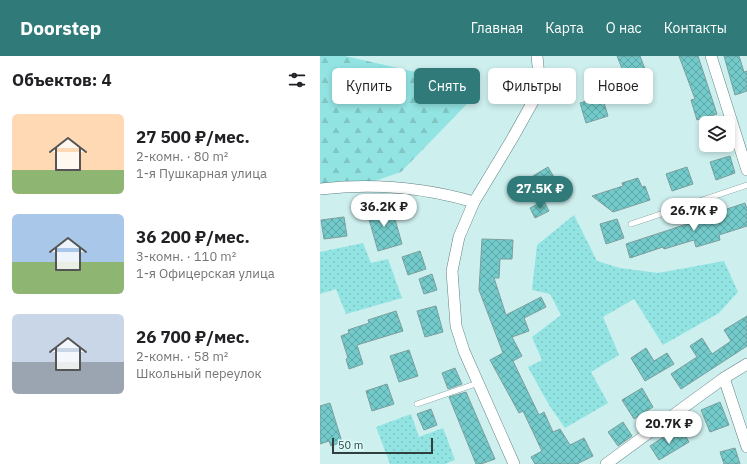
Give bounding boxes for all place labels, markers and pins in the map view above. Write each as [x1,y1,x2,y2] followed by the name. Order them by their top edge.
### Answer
[503,176,577,210] pin: 27.5K ₽
[347,194,421,228] pin: 36.2K ₽
[657,198,731,232] pin: 26.7K ₽
[632,411,706,445] pin: 20.7K ₽

